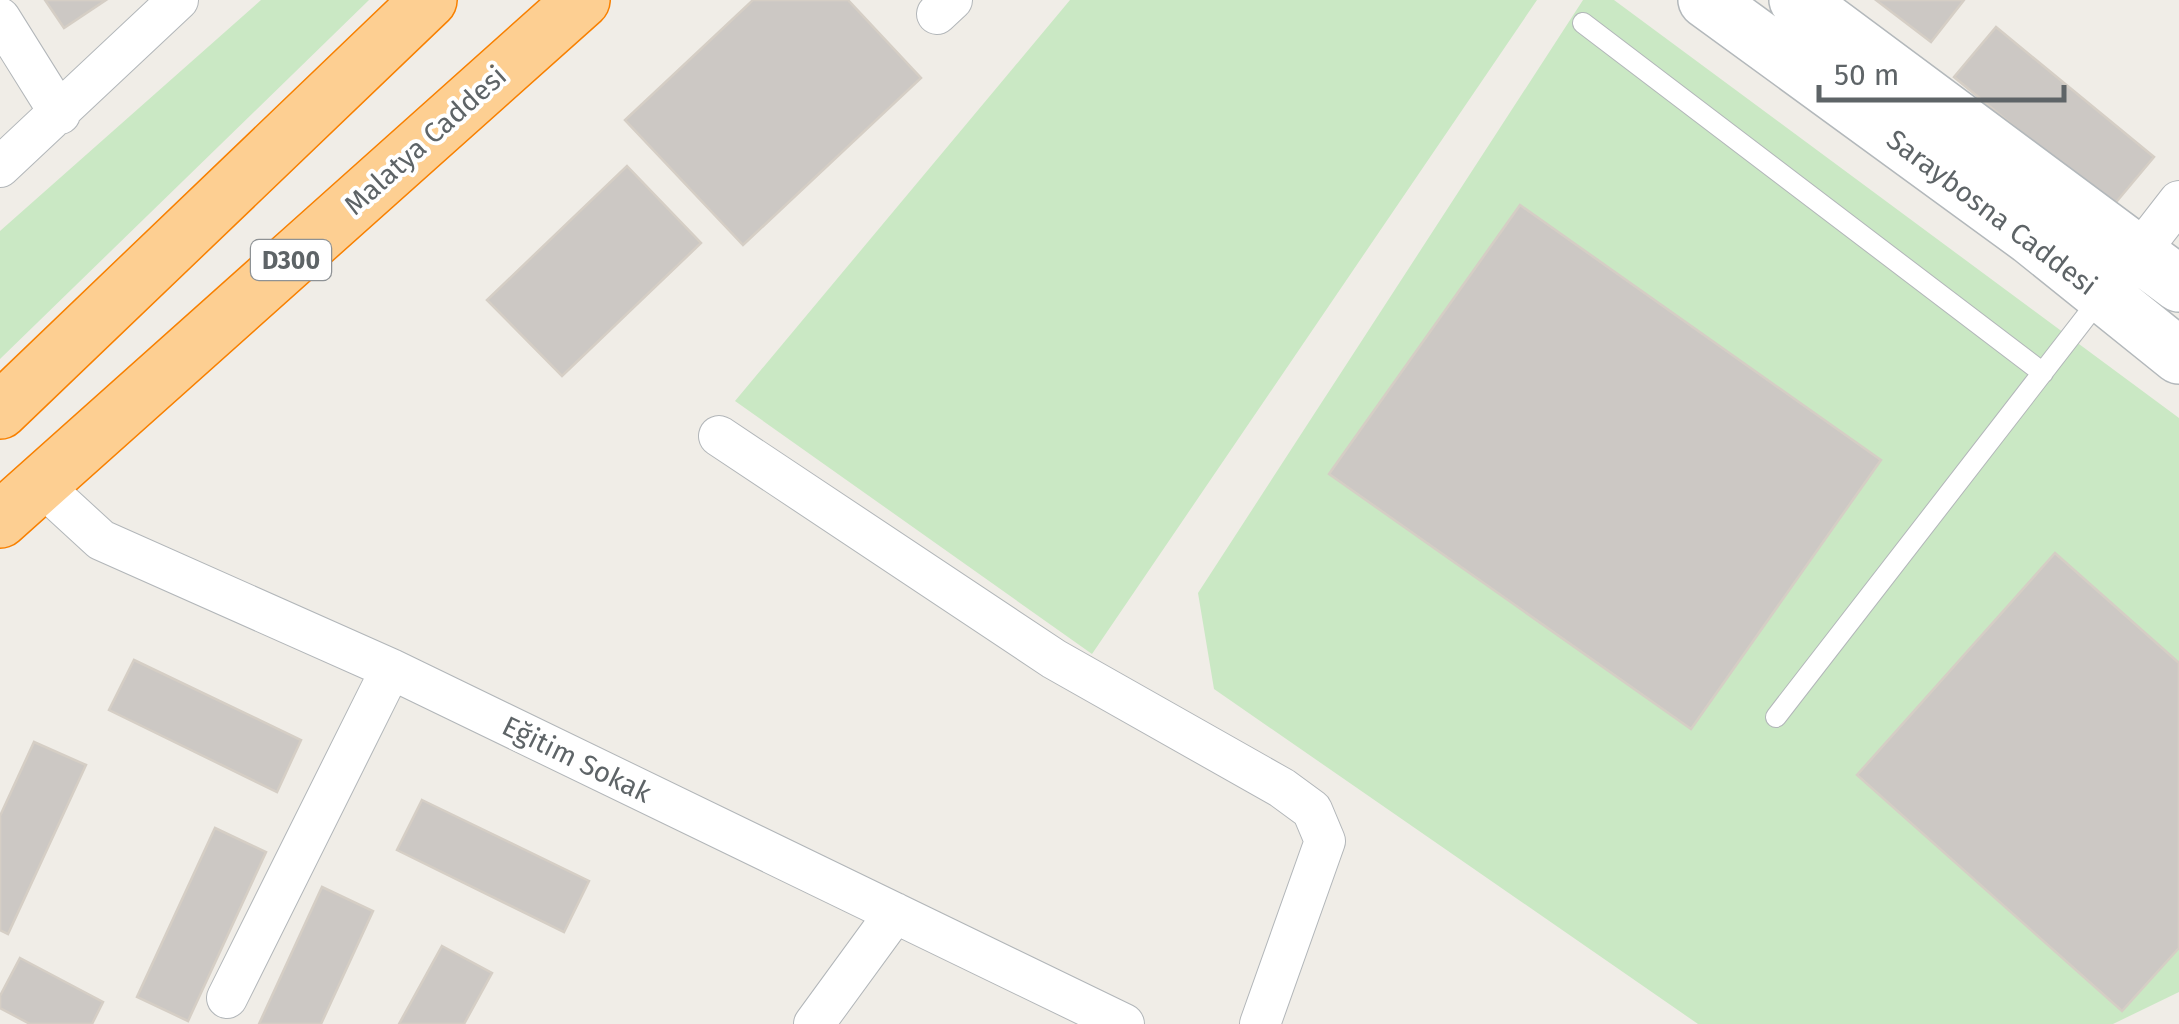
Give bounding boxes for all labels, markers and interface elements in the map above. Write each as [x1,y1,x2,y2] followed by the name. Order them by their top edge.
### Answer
[1819,40,2064,102] scale bar
[1834,57,1899,93] text: 50 m
[338,59,513,222] street label: Malatya Caddesi
[1880,123,2103,302] street label: Saraybosna Caddesi
[251,240,331,280] road number: D300
[497,709,657,810] street label: Eğitim Sokak

